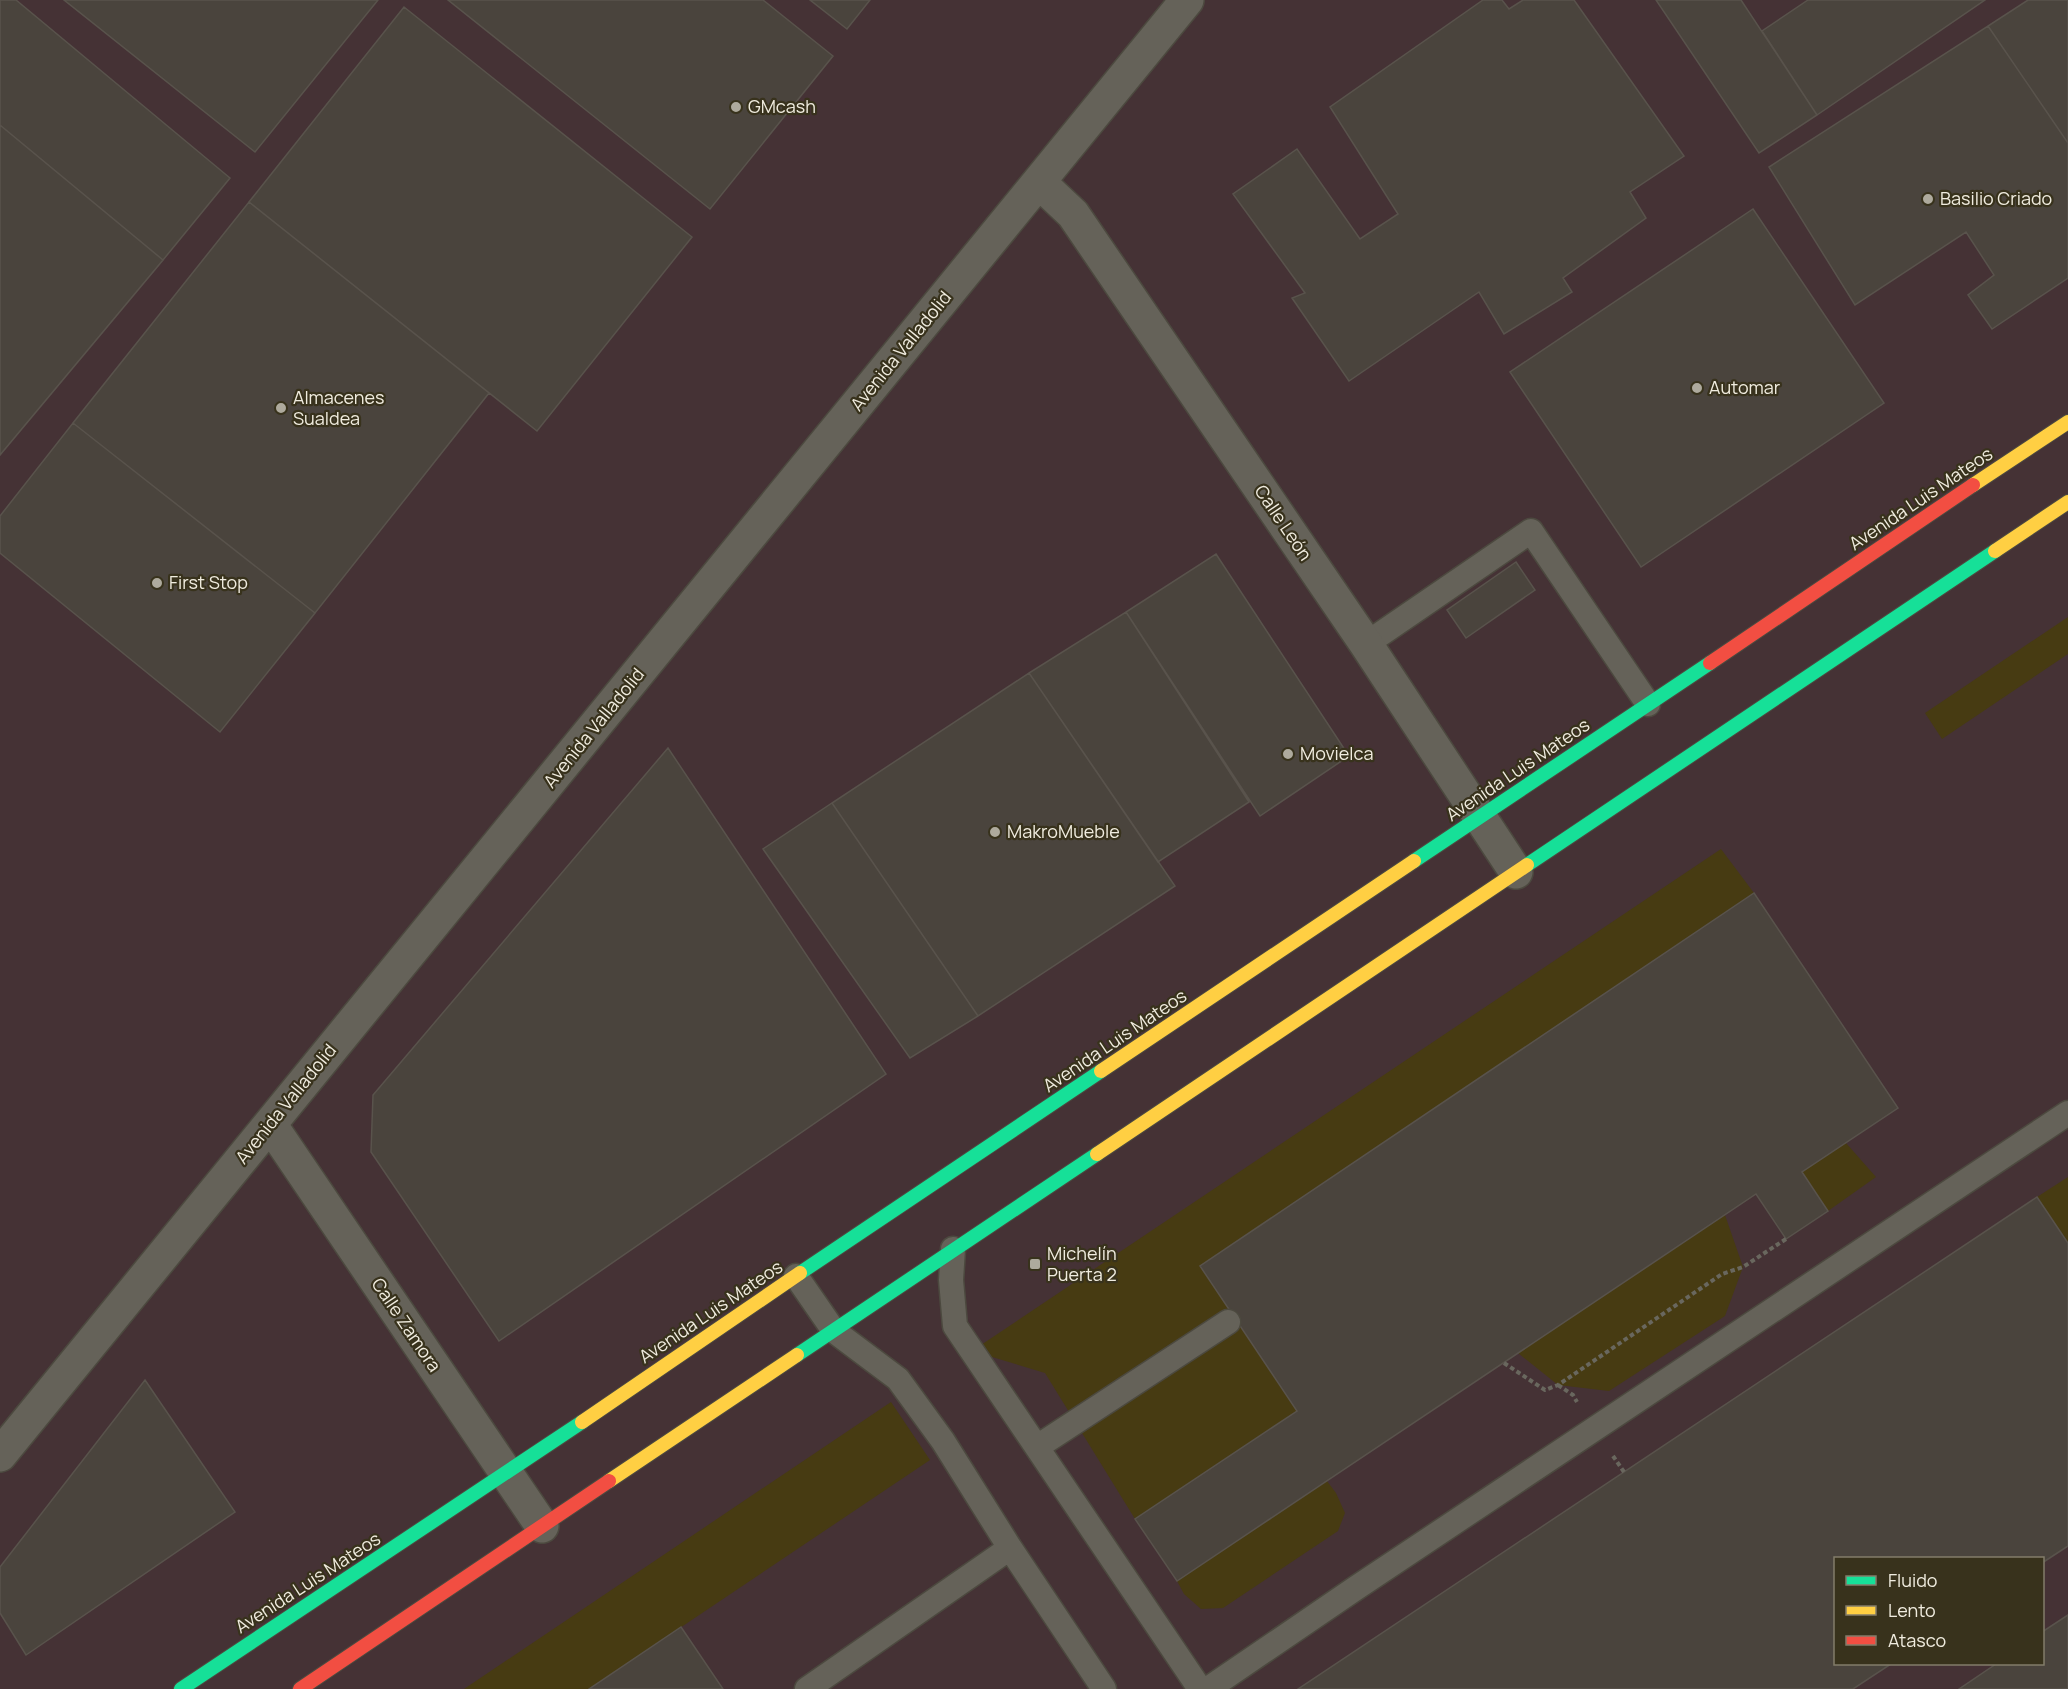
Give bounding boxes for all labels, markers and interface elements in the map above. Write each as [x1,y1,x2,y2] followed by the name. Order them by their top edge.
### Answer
[748,94,816,118] place label: GMcash
[729,100,743,114] marker: GMcash
[1940,186,2052,210] place label: Basilio Criado
[1921,192,1935,206] marker: Basilio Criado
[844,285,956,415] street label: Avenida Valladolid
[1709,375,1781,399] place label: Automar
[1690,381,1704,395] marker: Automar
[293,385,384,430] place label: Almacenes Sualdea
[274,401,288,415] marker: Almacenes Sualdea
[1844,441,1997,555] street label: Avenida Luis Mateos
[1250,480,1318,565] street label: Calle León
[169,570,248,594] place label: First Stop
[150,576,164,590] marker: First Stop
[537,662,649,792] street label: Avenida Valladolid
[1441,712,1594,826] street label: Avenida Luis Mateos
[1300,741,1373,765] place label: Movielca
[1281,747,1295,761] marker: Movielca
[1007,819,1120,843] place label: MakroMueble
[988,825,1002,839] marker: MakroMueble
[1038,983,1191,1097] street label: Avenida Luis Mateos
[229,1038,341,1168] street label: Avenida Valladolid
[1047,1241,1117,1286] place label: Michelín Puerta 2
[634,1254,787,1368] street label: Avenida Luis Mateos
[1028,1257,1042,1271] marker: Michelín Puerta 2
[367,1273,447,1376] street label: Calle Zamora
[230,1526,385,1638] street label: Avenida Luis Mateos
[1834,1557,2044,1665] legend
[1888,1568,1937,1592] text: Fluido
[1888,1598,1936,1622] text: Lento
[1888,1628,1946,1652] text: Atasco

